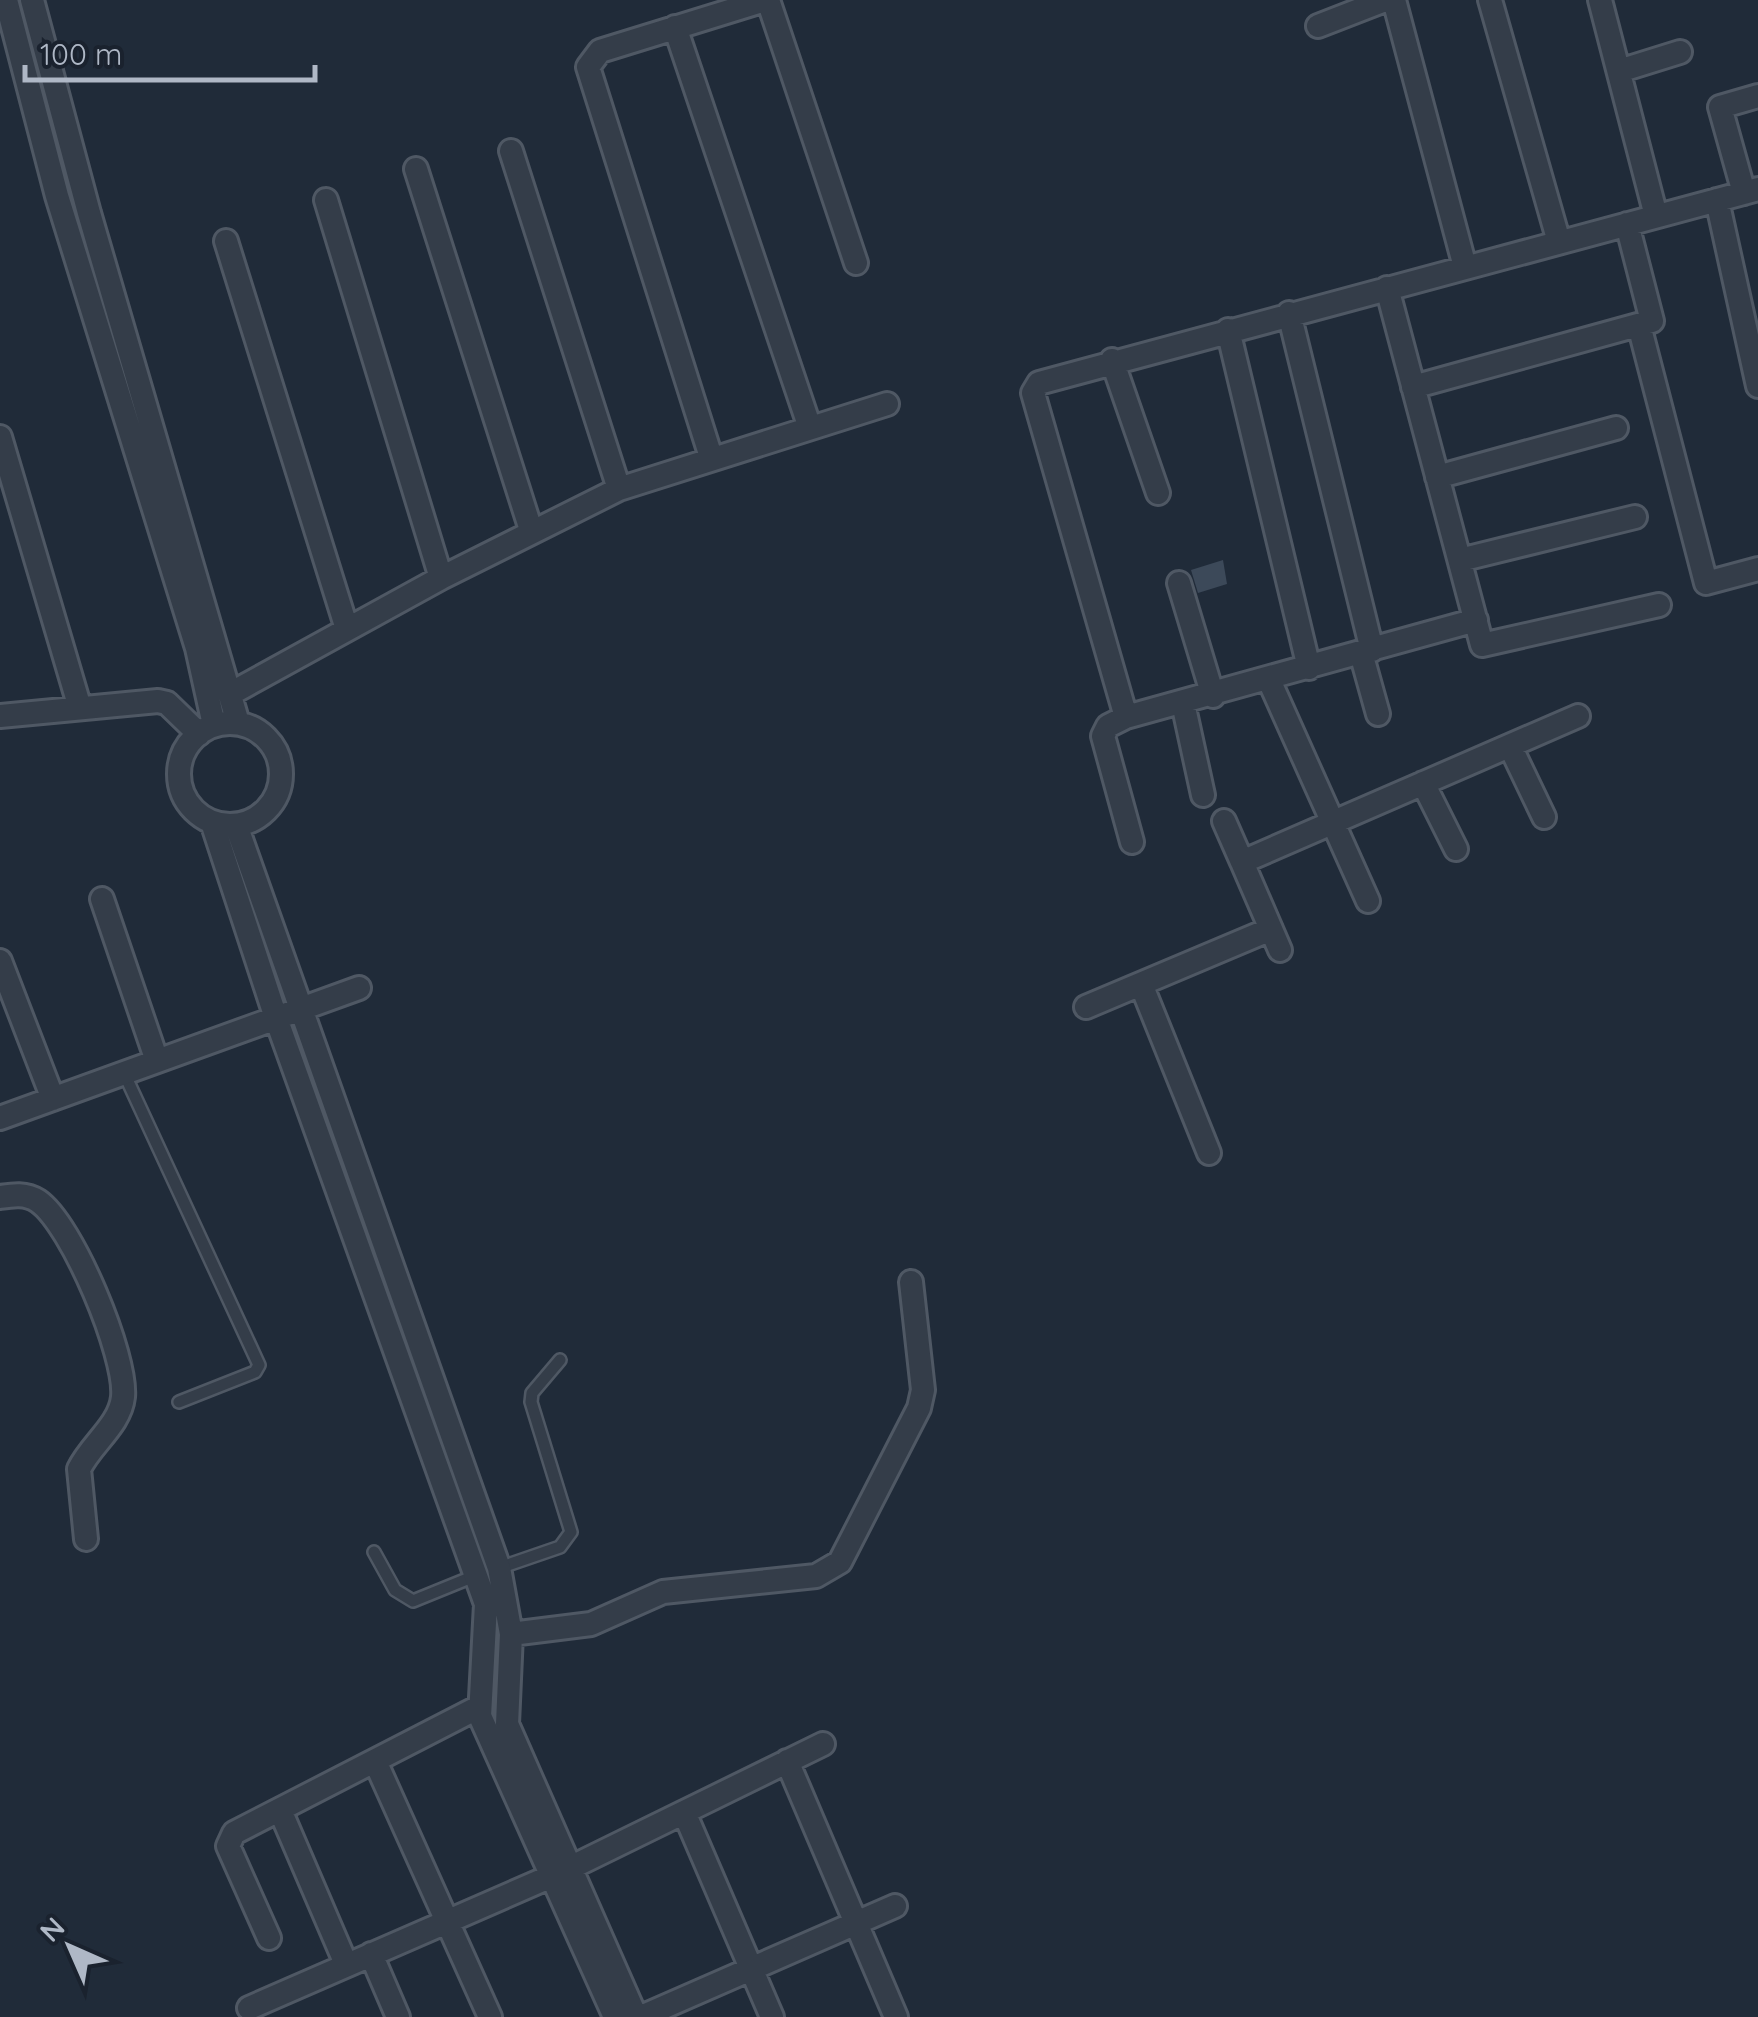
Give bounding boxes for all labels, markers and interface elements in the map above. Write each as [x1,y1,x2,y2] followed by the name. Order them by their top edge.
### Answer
[25,20,315,82] scale bar
[40,35,122,73] text: 100 m
[20,1897,120,1997] north arrow
[32,1909,72,1949] text: N

